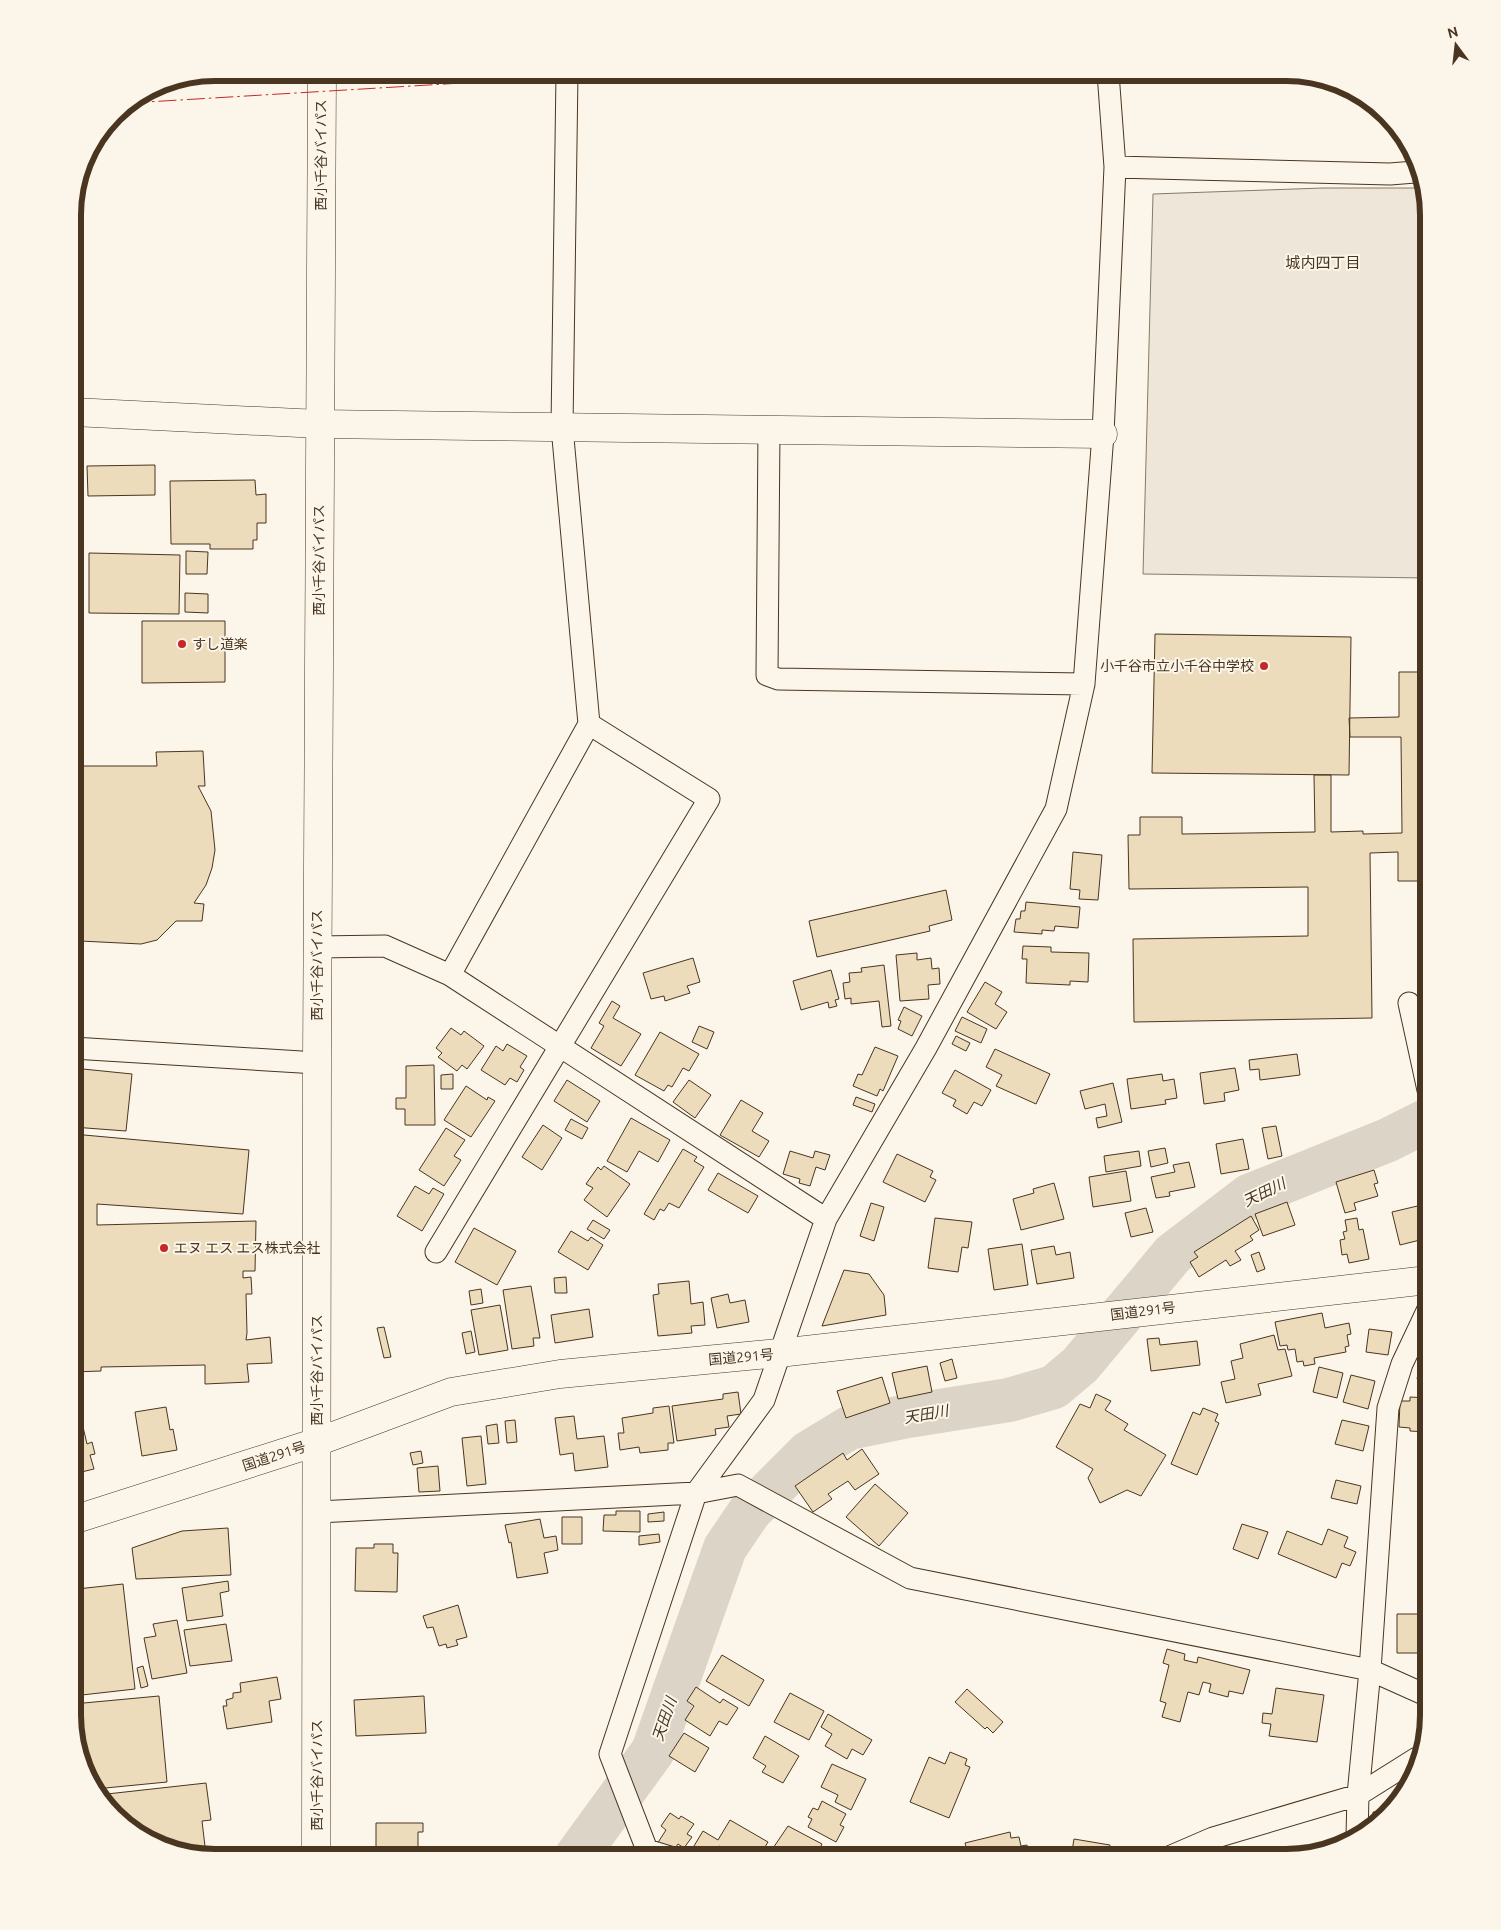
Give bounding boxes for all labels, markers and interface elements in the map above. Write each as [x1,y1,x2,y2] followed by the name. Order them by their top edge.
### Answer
[1431,20,1481,70] north arrow
[1446,23,1460,42] text: N
[313,99,329,211] street label: 西小千谷バイパス
[1285,254,1361,271] district label: 城内四丁目
[311,504,327,616] street label: 西小千谷バイパス
[192,636,248,652] place label: すし道楽
[176,638,188,650] marker: すし道楽
[1100,658,1254,674] place label: 小千谷市立小千谷中学校
[1258,660,1270,672] marker: 小千谷市立小千谷中学校
[309,909,325,1021] street label: 西小千谷バイパス
[1240,1174,1290,1210] water label: 天田川
[174,1240,320,1256] place label: エヌ エス エス株式会社
[158,1242,170,1254] marker: エヌ エス エス株式会社
[1109,1299,1177,1323] street label: 国道291号
[309,1314,325,1426] street label: 西小千谷バイパス
[708,1346,774,1368] street label: 国道291号
[902,1401,952,1426] water label: 天田川
[240,1438,308,1474] street label: 国道291号
[649,1693,680,1743] water label: 天田川
[309,1719,325,1831] street label: 西小千谷バイパス

